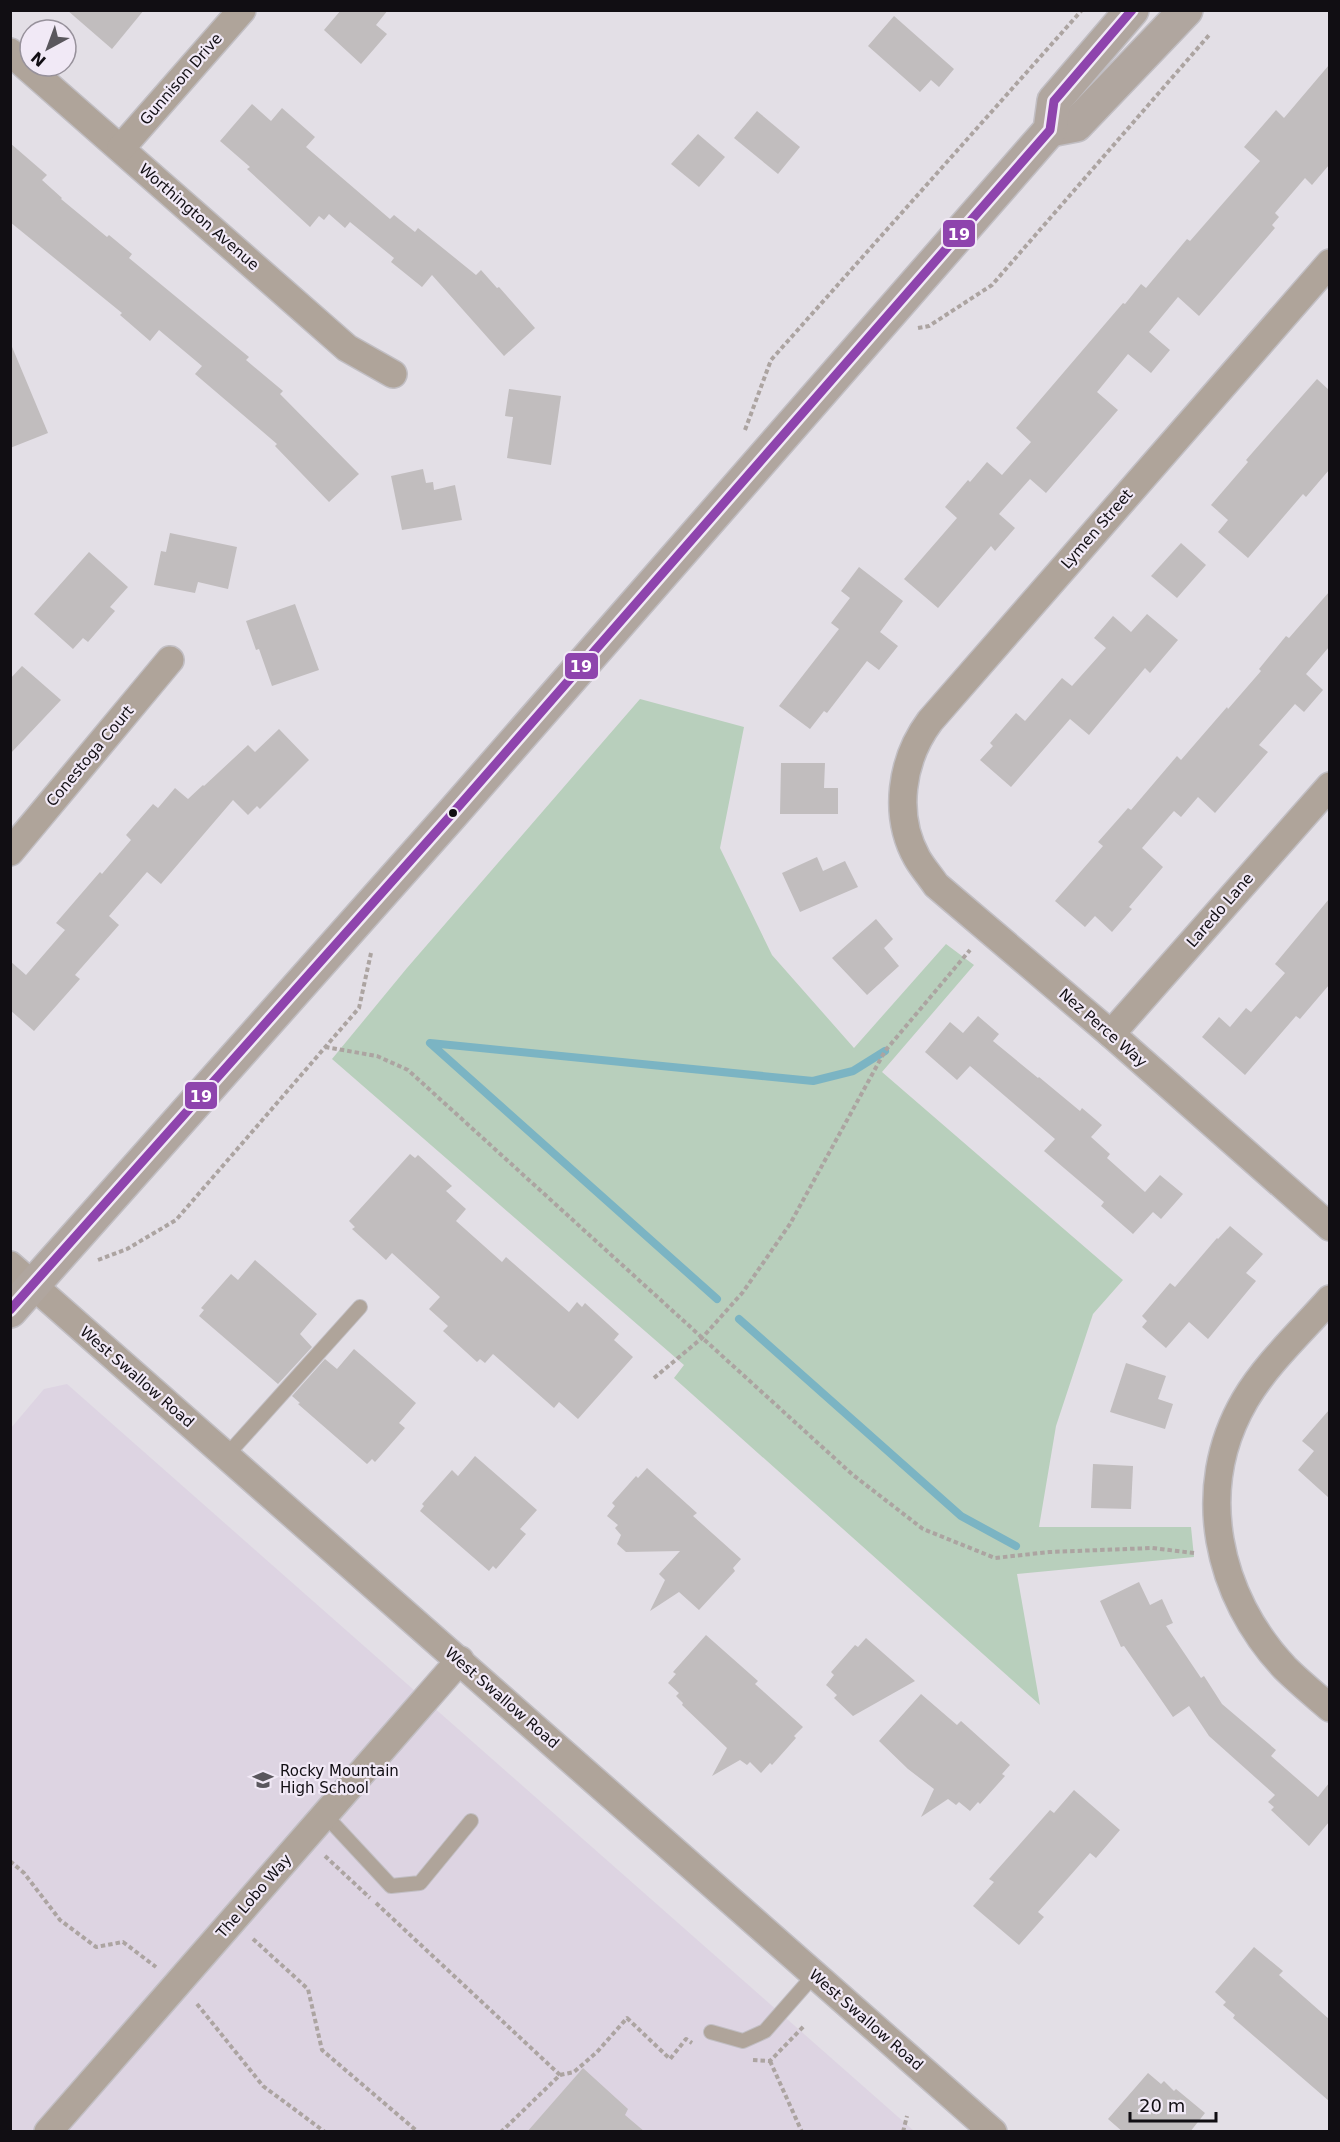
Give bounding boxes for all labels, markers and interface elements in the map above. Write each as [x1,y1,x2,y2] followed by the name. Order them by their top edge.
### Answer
[18,18,78,78] north arrow
[136,29,226,129] street label: Gunnison Drive
[27,47,50,71] text: N
[135,160,263,274] street label: Worthington Avenue
[942,219,976,248] line badge: 19
[948,225,970,244] text: 19
[1058,485,1137,572] street label: Lymen Street
[564,652,599,680] line badge: 19
[570,657,592,676] text: 19
[43,702,137,810] street label: Conestoga Court
[447,807,459,819] unlabelled marker
[1183,869,1257,951] street label: Laredo Lane
[1055,985,1151,1071] street label: Nez Perce Way
[184,1081,218,1110] line badge: 19
[190,1087,212,1106] text: 19
[76,1323,198,1431] street label: West Swallow Road
[441,1644,563,1752] street label: West Swallow Road
[280,1762,399,1797] place label: Rocky Mountain High School
[251,1768,275,1792] school or university icon: Rocky Mountain High School
[212,1850,295,1942] street label: The Lobo Way
[805,1966,927,2074] street label: West Swallow Road
[1130,2085,1216,2123] scale bar
[1139,2095,1185,2116] text: 20 m

